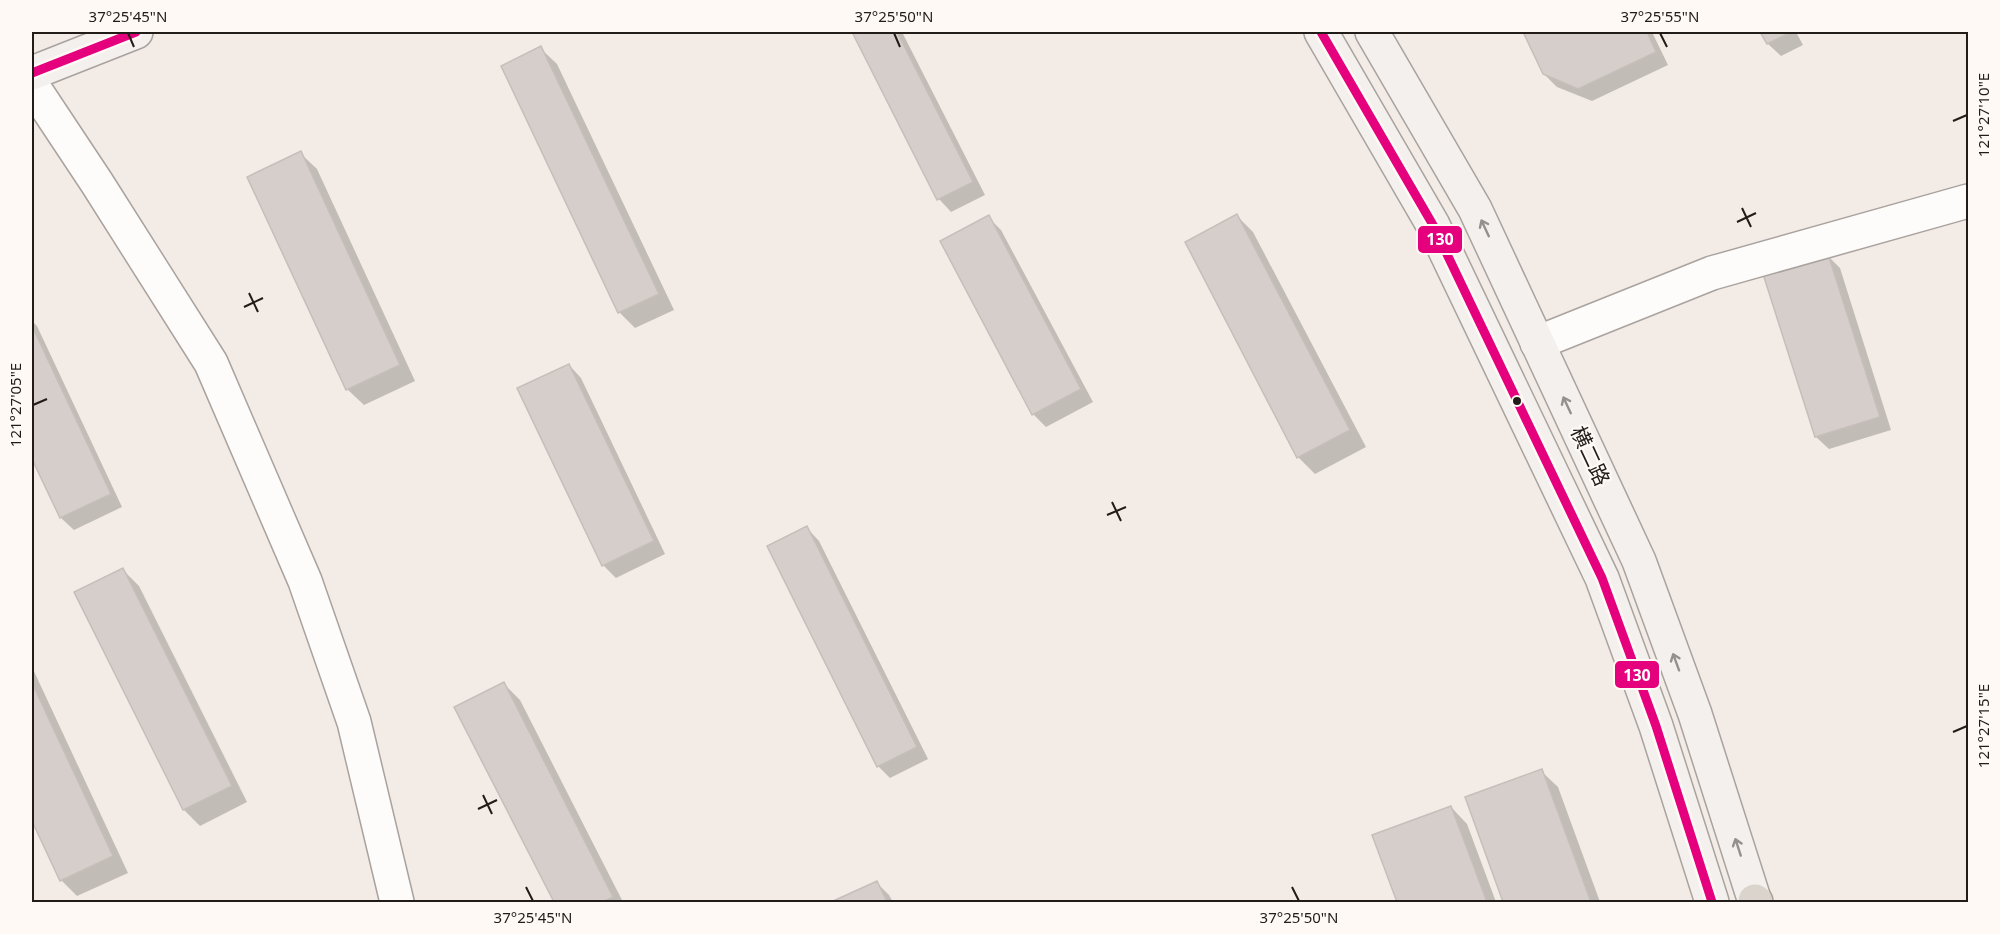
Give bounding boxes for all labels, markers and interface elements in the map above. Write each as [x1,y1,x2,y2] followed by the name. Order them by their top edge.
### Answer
[89,6,167,26] text: 37°25'45"N
[855,6,933,26] text: 37°25'50"N
[1621,6,1699,26] text: 37°25'55"N
[1973,73,1993,157] text: 121°27'10"E
[1478,220,1490,238] one-way arrow
[1417,225,1463,254] line badge: 130
[1426,228,1454,250] text: 130
[5,363,25,447] text: 121°27'05"E
[1511,395,1523,407] unlabelled marker
[1560,397,1572,415] one-way arrow
[1565,421,1617,490] street label: 横二路
[1670,653,1681,672] one-way arrow
[1614,660,1660,689] line badge: 130
[1623,664,1651,686] text: 130
[1973,684,1993,768] text: 121°27'15"E
[1732,838,1743,857] one-way arrow
[494,907,572,927] text: 37°25'45"N
[1260,907,1338,927] text: 37°25'50"N

